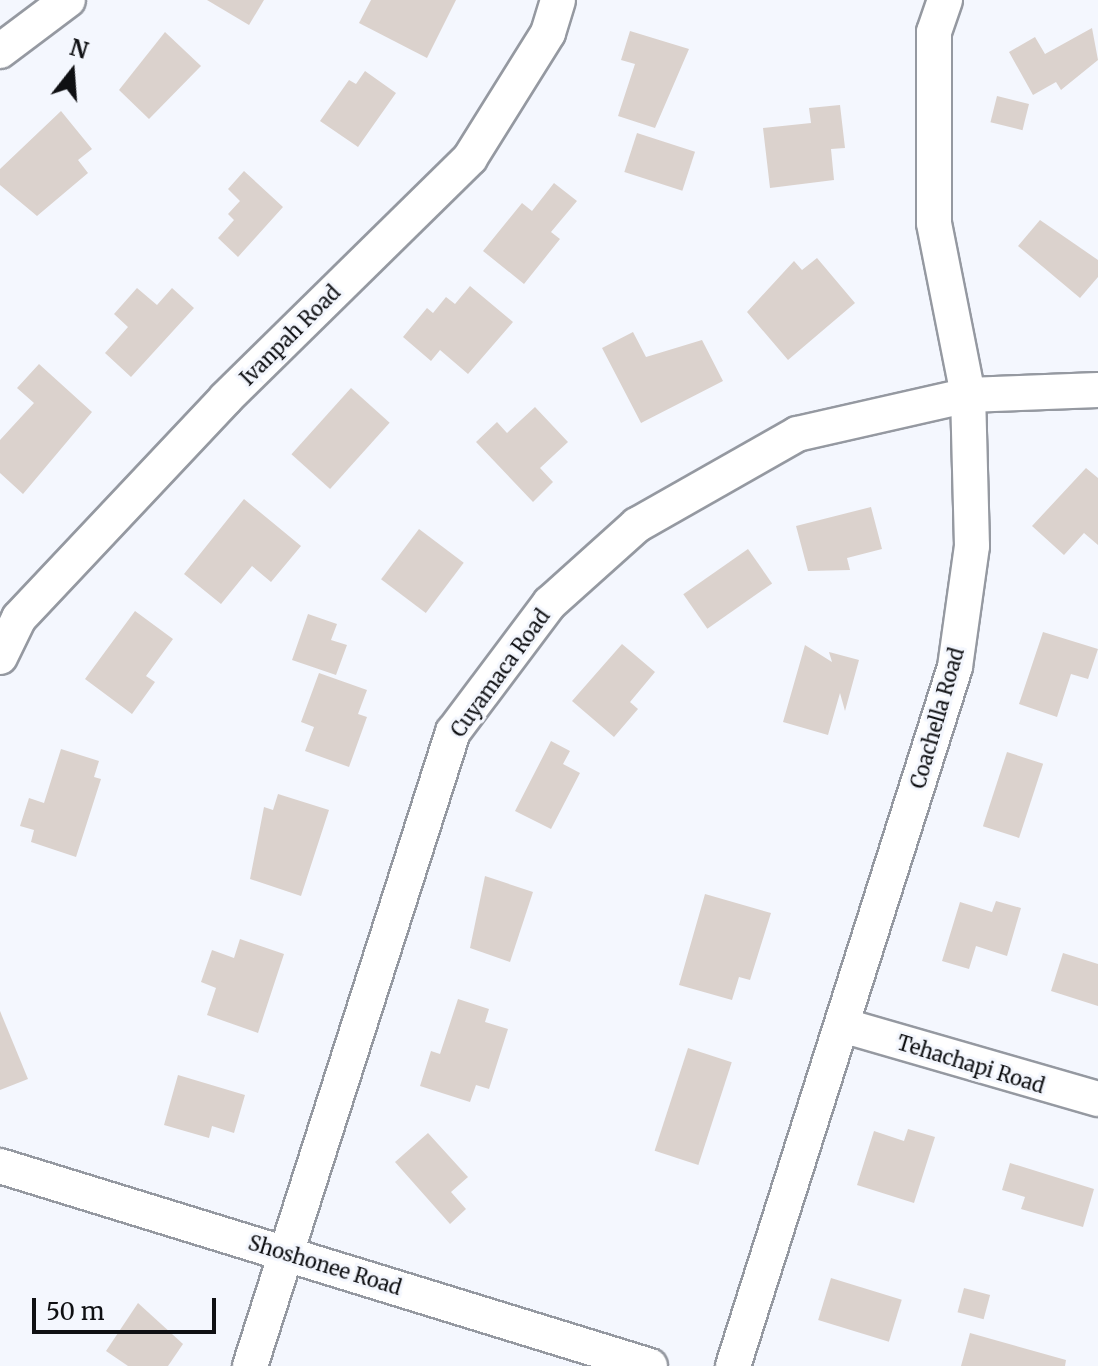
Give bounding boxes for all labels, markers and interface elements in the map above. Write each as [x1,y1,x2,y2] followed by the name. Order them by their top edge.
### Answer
[32,32,112,112] north arrow
[67,33,91,65] text: N
[235,280,345,390] street label: Ivanpah Road
[446,604,554,742] street label: Cuyamaca Road
[905,645,969,791] street label: Coachella Road
[894,1030,1048,1098] street label: Tehachapi Road
[246,1230,404,1300] street label: Shoshonee Road
[36,1282,220,1332] scale bar
[46,1296,105,1327] text: 50 m

